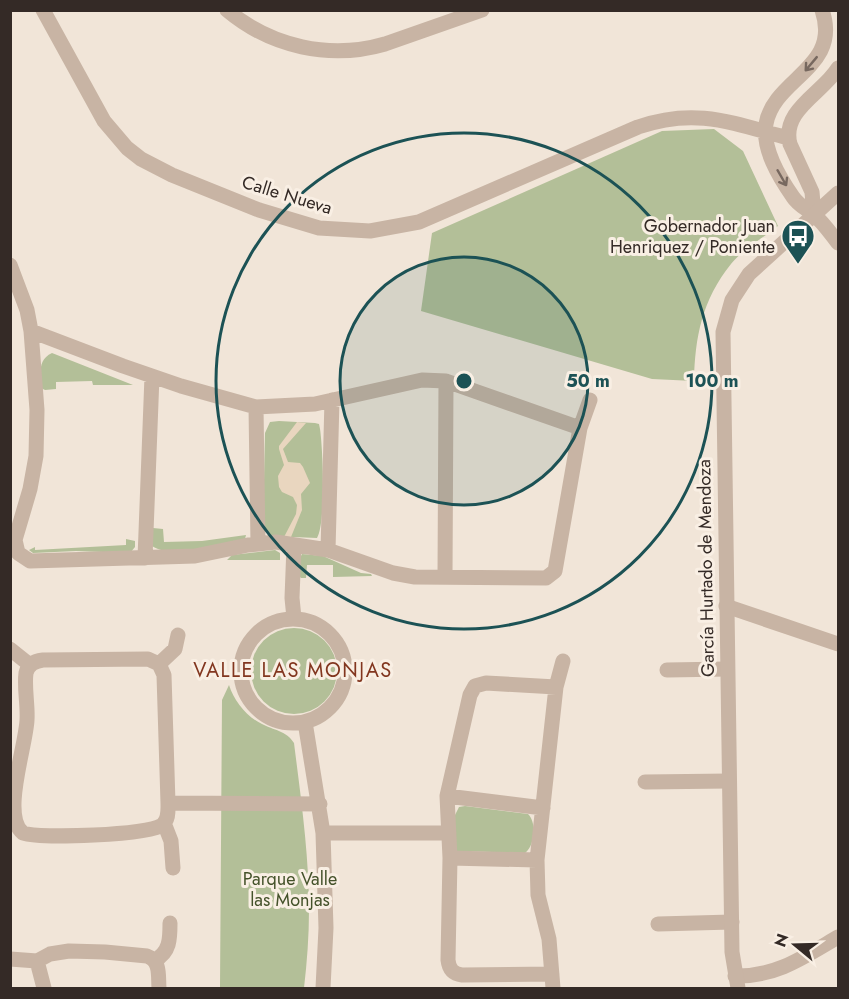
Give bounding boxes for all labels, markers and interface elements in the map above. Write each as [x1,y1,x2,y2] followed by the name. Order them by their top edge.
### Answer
[804,56,818,71] one-way arrow
[239,169,335,221] street label: Calle Nueva
[776,169,788,186] one-way arrow
[610,213,775,260] place label: Gobernador Juan Henriquez / Poniente
[780,218,816,265] bus stop icon: Gobernador Juan Henriquez / Poniente
[566,368,610,394] text: 50 m
[685,368,739,394] text: 100 m
[454,371,474,391] centre of rings
[691,459,721,677] street label: García Hurtado de Mendoza
[193,656,393,685] district label: VALLE LAS MONJAS
[243,866,337,913] park label: Parque Valle las Monjas
[765,915,825,975] north arrow
[768,931,794,950] text: N

